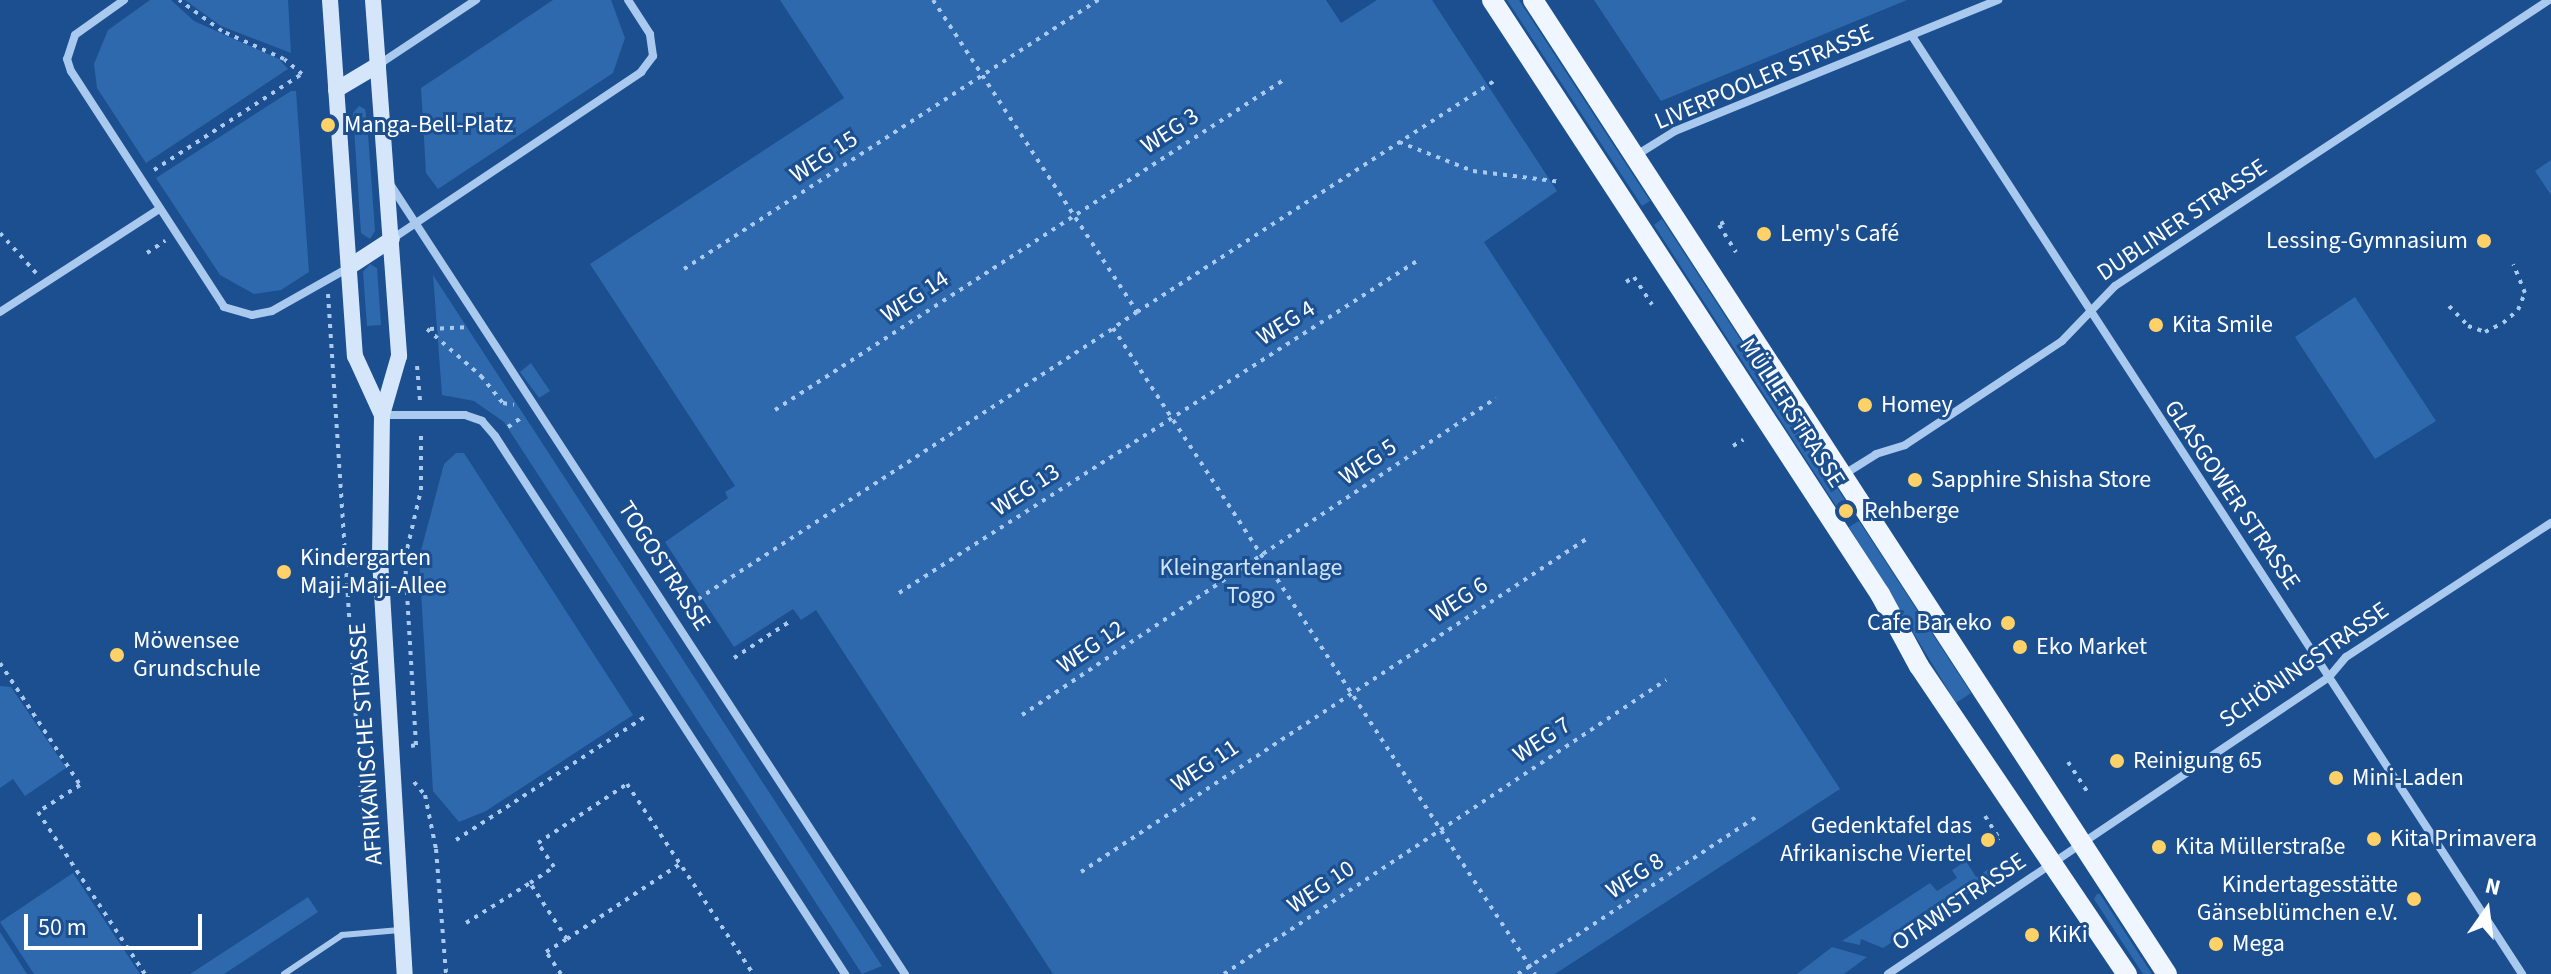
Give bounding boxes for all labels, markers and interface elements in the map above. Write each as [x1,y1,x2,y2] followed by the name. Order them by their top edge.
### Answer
[1650,18,1878,136] street label: LIVERPOOLER STRASSE
[1136,102,1204,160] street label: WEG 3
[344,111,513,139] place label: Manga-Bell-Platz
[319,116,337,134] marker: Manga-Bell-Platz
[785,125,863,189] street label: WEG 15
[2092,153,2272,287] street label: DUBLINER STRASSE
[1780,220,1899,248] place label: Lemy's Café
[1755,225,1773,243] marker: Lemy's Café
[2266,227,2468,255] place label: Lessing-Gymnasium
[2475,232,2493,250] marker: Lessing-Gymnasium
[876,265,954,329] street label: WEG 14
[1252,294,1320,352] street label: WEG 4
[2172,311,2273,339] place label: Kita Smile
[2147,316,2165,334] marker: Kita Smile
[1733,333,1851,493] street label: MÜLLERSTRASSE
[1881,391,1953,419] place label: Homey
[2158,395,2306,595] street label: GLASGOWER STRASSE
[1856,396,1874,414] marker: Homey
[1334,432,1402,492] street label: WEG 5
[987,458,1065,522] street label: WEG 13
[1931,466,2151,494] place label: Sapphire Shisha Store
[1906,471,1924,489] marker: Sapphire Shisha Store
[611,496,717,636] street label: TOGOSTRASSE
[1864,497,1959,525] place label: Rehberge
[1835,500,1857,522] marker: Rehberge
[300,544,447,600] place label: Kindergarten Maji-Maji-Allee
[1159,554,1343,610] park label: Kleingartenanlage Togo
[275,563,293,581] marker: Kindergarten Maji-Maji-Allee
[1425,571,1493,629] street label: WEG 6
[2214,596,2394,734] street label: SCHÖNINGSTRASSE
[1867,609,1992,637] place label: Cafe Bar eko
[1052,614,1130,680] street label: WEG 12
[1999,614,2017,632] marker: Cafe Bar eko
[343,622,389,866] street label: AFRIKANISCHE STRASSE
[133,627,261,683] place label: Möwensee Grundschule
[2036,633,2147,661] place label: Eko Market
[2011,638,2029,656] marker: Eko Market
[108,646,126,664] marker: Möwensee Grundschule
[1508,711,1576,769] street label: WEG 7
[1166,733,1244,799] street label: WEG 11
[2133,747,2262,775] place label: Reinigung 65
[2108,752,2126,770] marker: Reinigung 65
[2352,764,2464,792] place label: Mini-Laden
[2327,769,2345,787] marker: Mini-Laden
[1780,812,1972,868] place label: Gedenktafel das Afrikanische Viertel
[2390,825,2537,853] place label: Kita Primavera
[2365,830,2383,848] marker: Kita Primavera
[1979,831,1997,849] marker: Gedenktafel das Afrikanische Viertel
[2175,833,2345,861] place label: Kita Müllerstraße
[2150,838,2168,856] marker: Kita Müllerstraße
[1601,847,1669,905] street label: WEG 8
[1887,847,2031,957] street label: OTAWISTRASSE
[1282,854,1360,920] street label: WEG 10
[2482,869,2504,904] text: N
[2447,870,2527,950] north arrow
[2197,871,2398,927] place label: Kindertagesstätte Gänseblümchen e.V.
[2405,890,2423,908] marker: Kindertagesstätte Gänseblümchen e.V.
[28,898,206,948] scale bar
[38,910,87,945] text: 50 m
[2048,921,2088,949] place label: KiKi
[2023,926,2041,944] marker: KiKi
[2232,930,2285,958] place label: Mega
[2207,935,2225,953] marker: Mega

